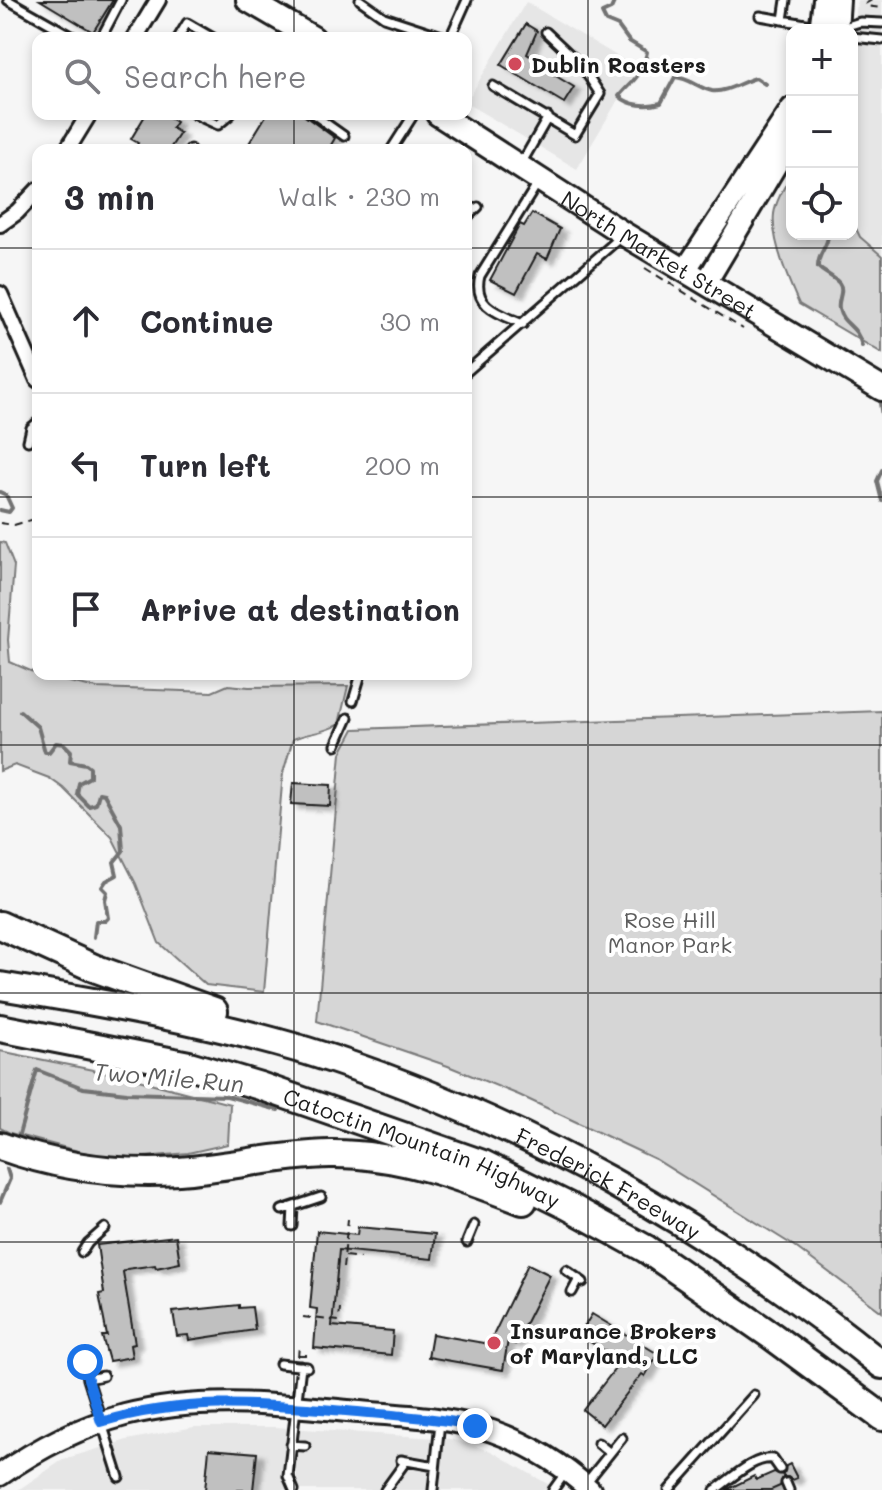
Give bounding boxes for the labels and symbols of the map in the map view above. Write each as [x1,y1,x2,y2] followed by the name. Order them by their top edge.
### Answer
[531,50,706,79] place label: Dublin Roasters
[506,55,524,73] marker: Dublin Roasters
[556,183,762,325] street label: North Market Street
[608,905,732,959] park label: Rose Hill Manor Park
[93,1055,245,1099] water label: Two Mile Run
[280,1081,565,1214] street label: Catoctin Mountain Highway
[511,1120,707,1246] street label: Frederick Freeway
[510,1316,717,1370] place label: Insurance Brokers of Maryland, LLC
[485,1334,503,1352] marker: Insurance Brokers of Maryland, LLC
[67,1344,103,1380] route start
[457,1408,493,1444] route end

